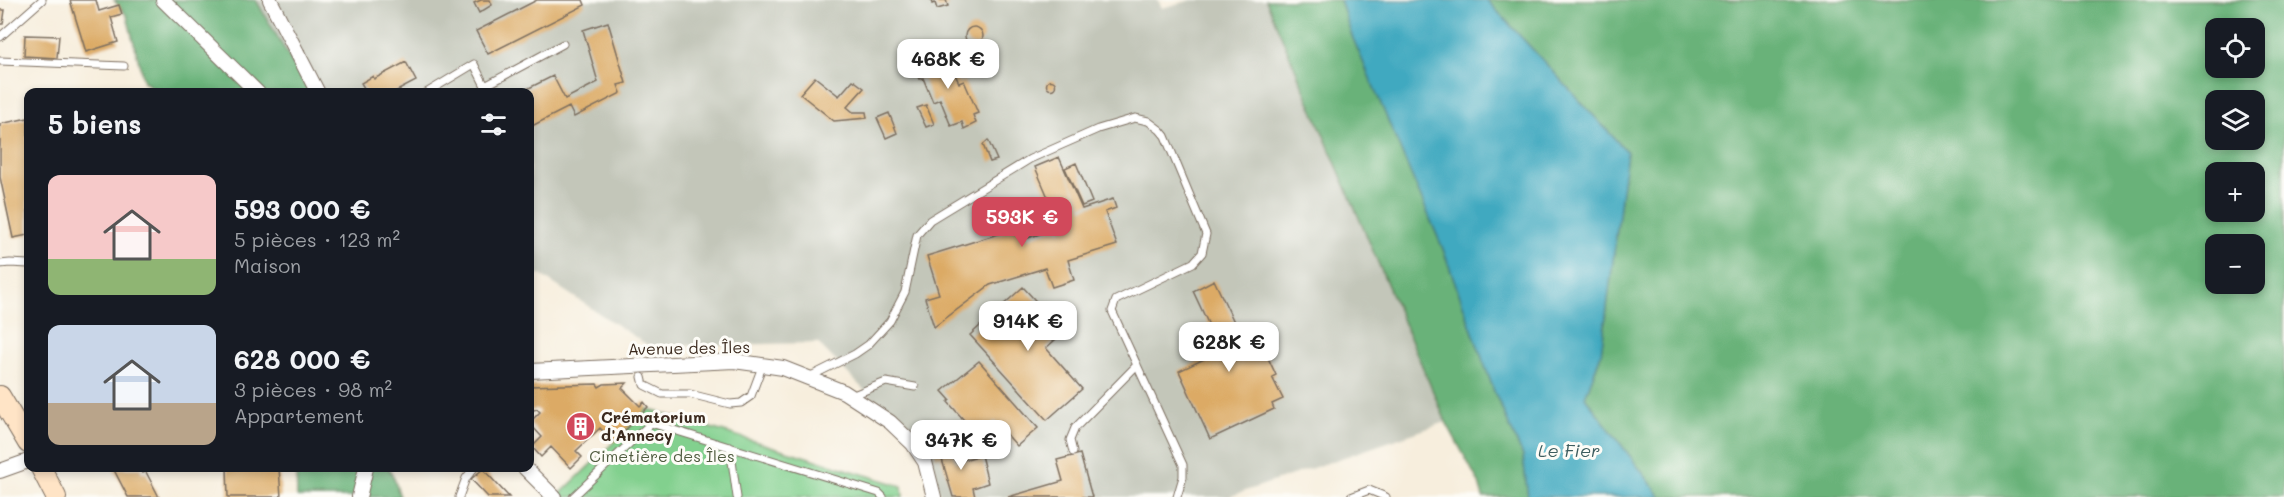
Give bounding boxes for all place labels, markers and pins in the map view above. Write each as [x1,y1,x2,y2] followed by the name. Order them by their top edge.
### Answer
[899,39,997,90] pin: 468K €
[973,197,1071,248] pin: 593K €
[979,301,1077,352] pin: 914K €
[1180,322,1278,373] pin: 628K €
[601,406,706,445] place label: Crématorium d'Annecy
[564,410,596,442] building icon: Crématorium d'Annecy
[912,420,1010,471] pin: 347K €

